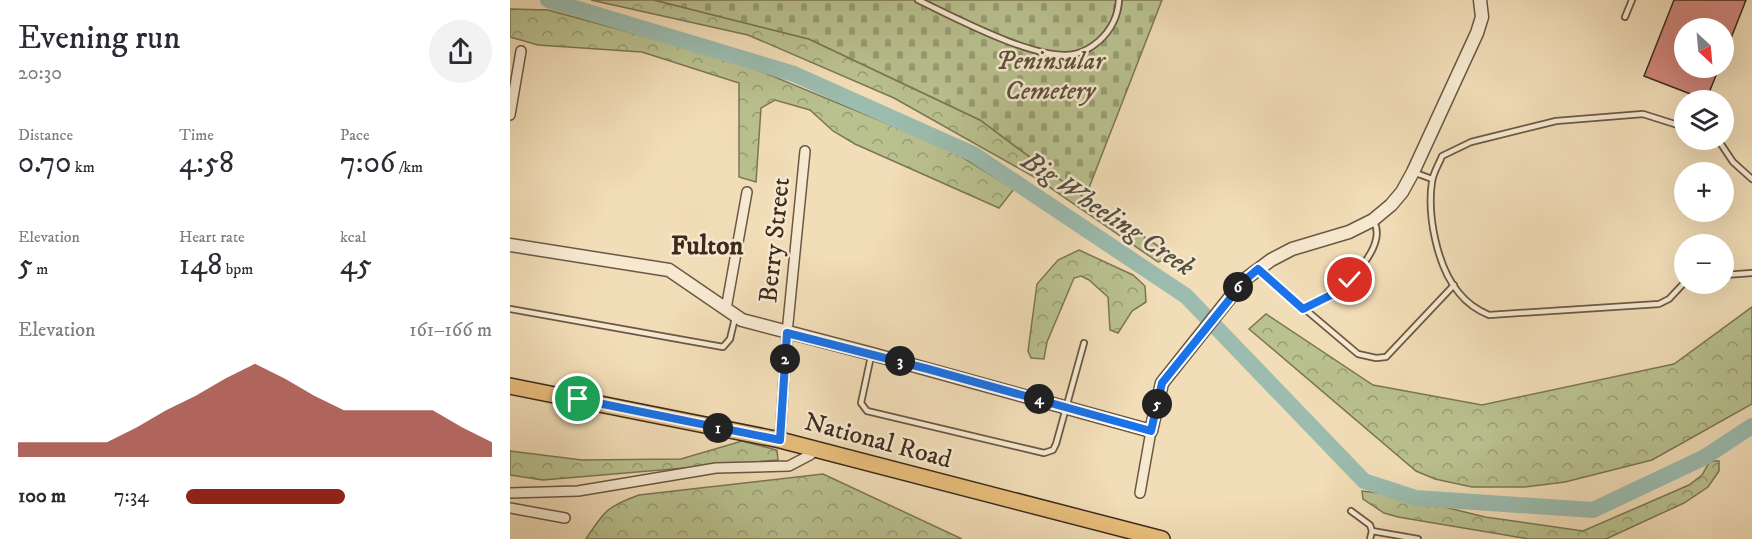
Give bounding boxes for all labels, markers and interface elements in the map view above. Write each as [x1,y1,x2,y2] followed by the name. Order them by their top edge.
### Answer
[18,18,180,59] text: Evening run
[1674,18,1734,78] north arrow
[1674,18,1734,294] map controls
[429,20,492,83] button: share
[996,45,1106,108] park label: Peninsular Cemetery
[18,61,62,86] text: 20:30
[1674,90,1734,150] button: layers
[18,125,73,145] text: Distance
[179,125,214,145] text: Time
[340,125,370,145] text: Pace
[1014,143,1201,285] water label: Big Wheeling Creek
[18,145,71,182] text: 0.70
[179,145,234,182] text: 4:58
[340,145,395,182] text: 7:06
[71,157,95,177] text: km
[395,157,423,177] text: /km
[1674,162,1734,222] button: +
[752,176,798,304] street label: Berry Street
[18,227,80,247] text: Elevation
[179,227,245,247] text: Heart rate
[340,227,366,247] text: kcal
[671,229,744,263] district label: Fulton
[1674,234,1734,294] button: −
[18,247,33,284] text: 5
[179,247,222,284] text: 148
[340,247,372,284] text: 45
[1324,254,1375,305] pin
[33,259,48,279] text: m
[222,259,253,279] text: bpm
[1333,263,1366,296] icon: check
[1223,272,1253,302] pin: 6
[1234,277,1242,297] text: 6
[18,318,95,343] text: Elevation
[409,318,492,343] text: 161–166 m
[770,344,800,374] pin: 2
[885,346,915,376] pin: 3
[781,349,789,369] text: 2
[897,351,903,371] text: 3
[552,373,603,424] pin
[561,382,594,415] icon: arrive
[1024,384,1054,414] pin: 4
[1034,389,1044,409] text: 4
[1142,389,1172,419] pin: 5
[1153,394,1161,414] text: 5
[801,405,955,477] street label: National Road
[703,413,733,443] pin: 1
[715,418,721,438] text: 1
[18,484,66,509] text: 100 m
[114,484,149,509] text: 7:34

